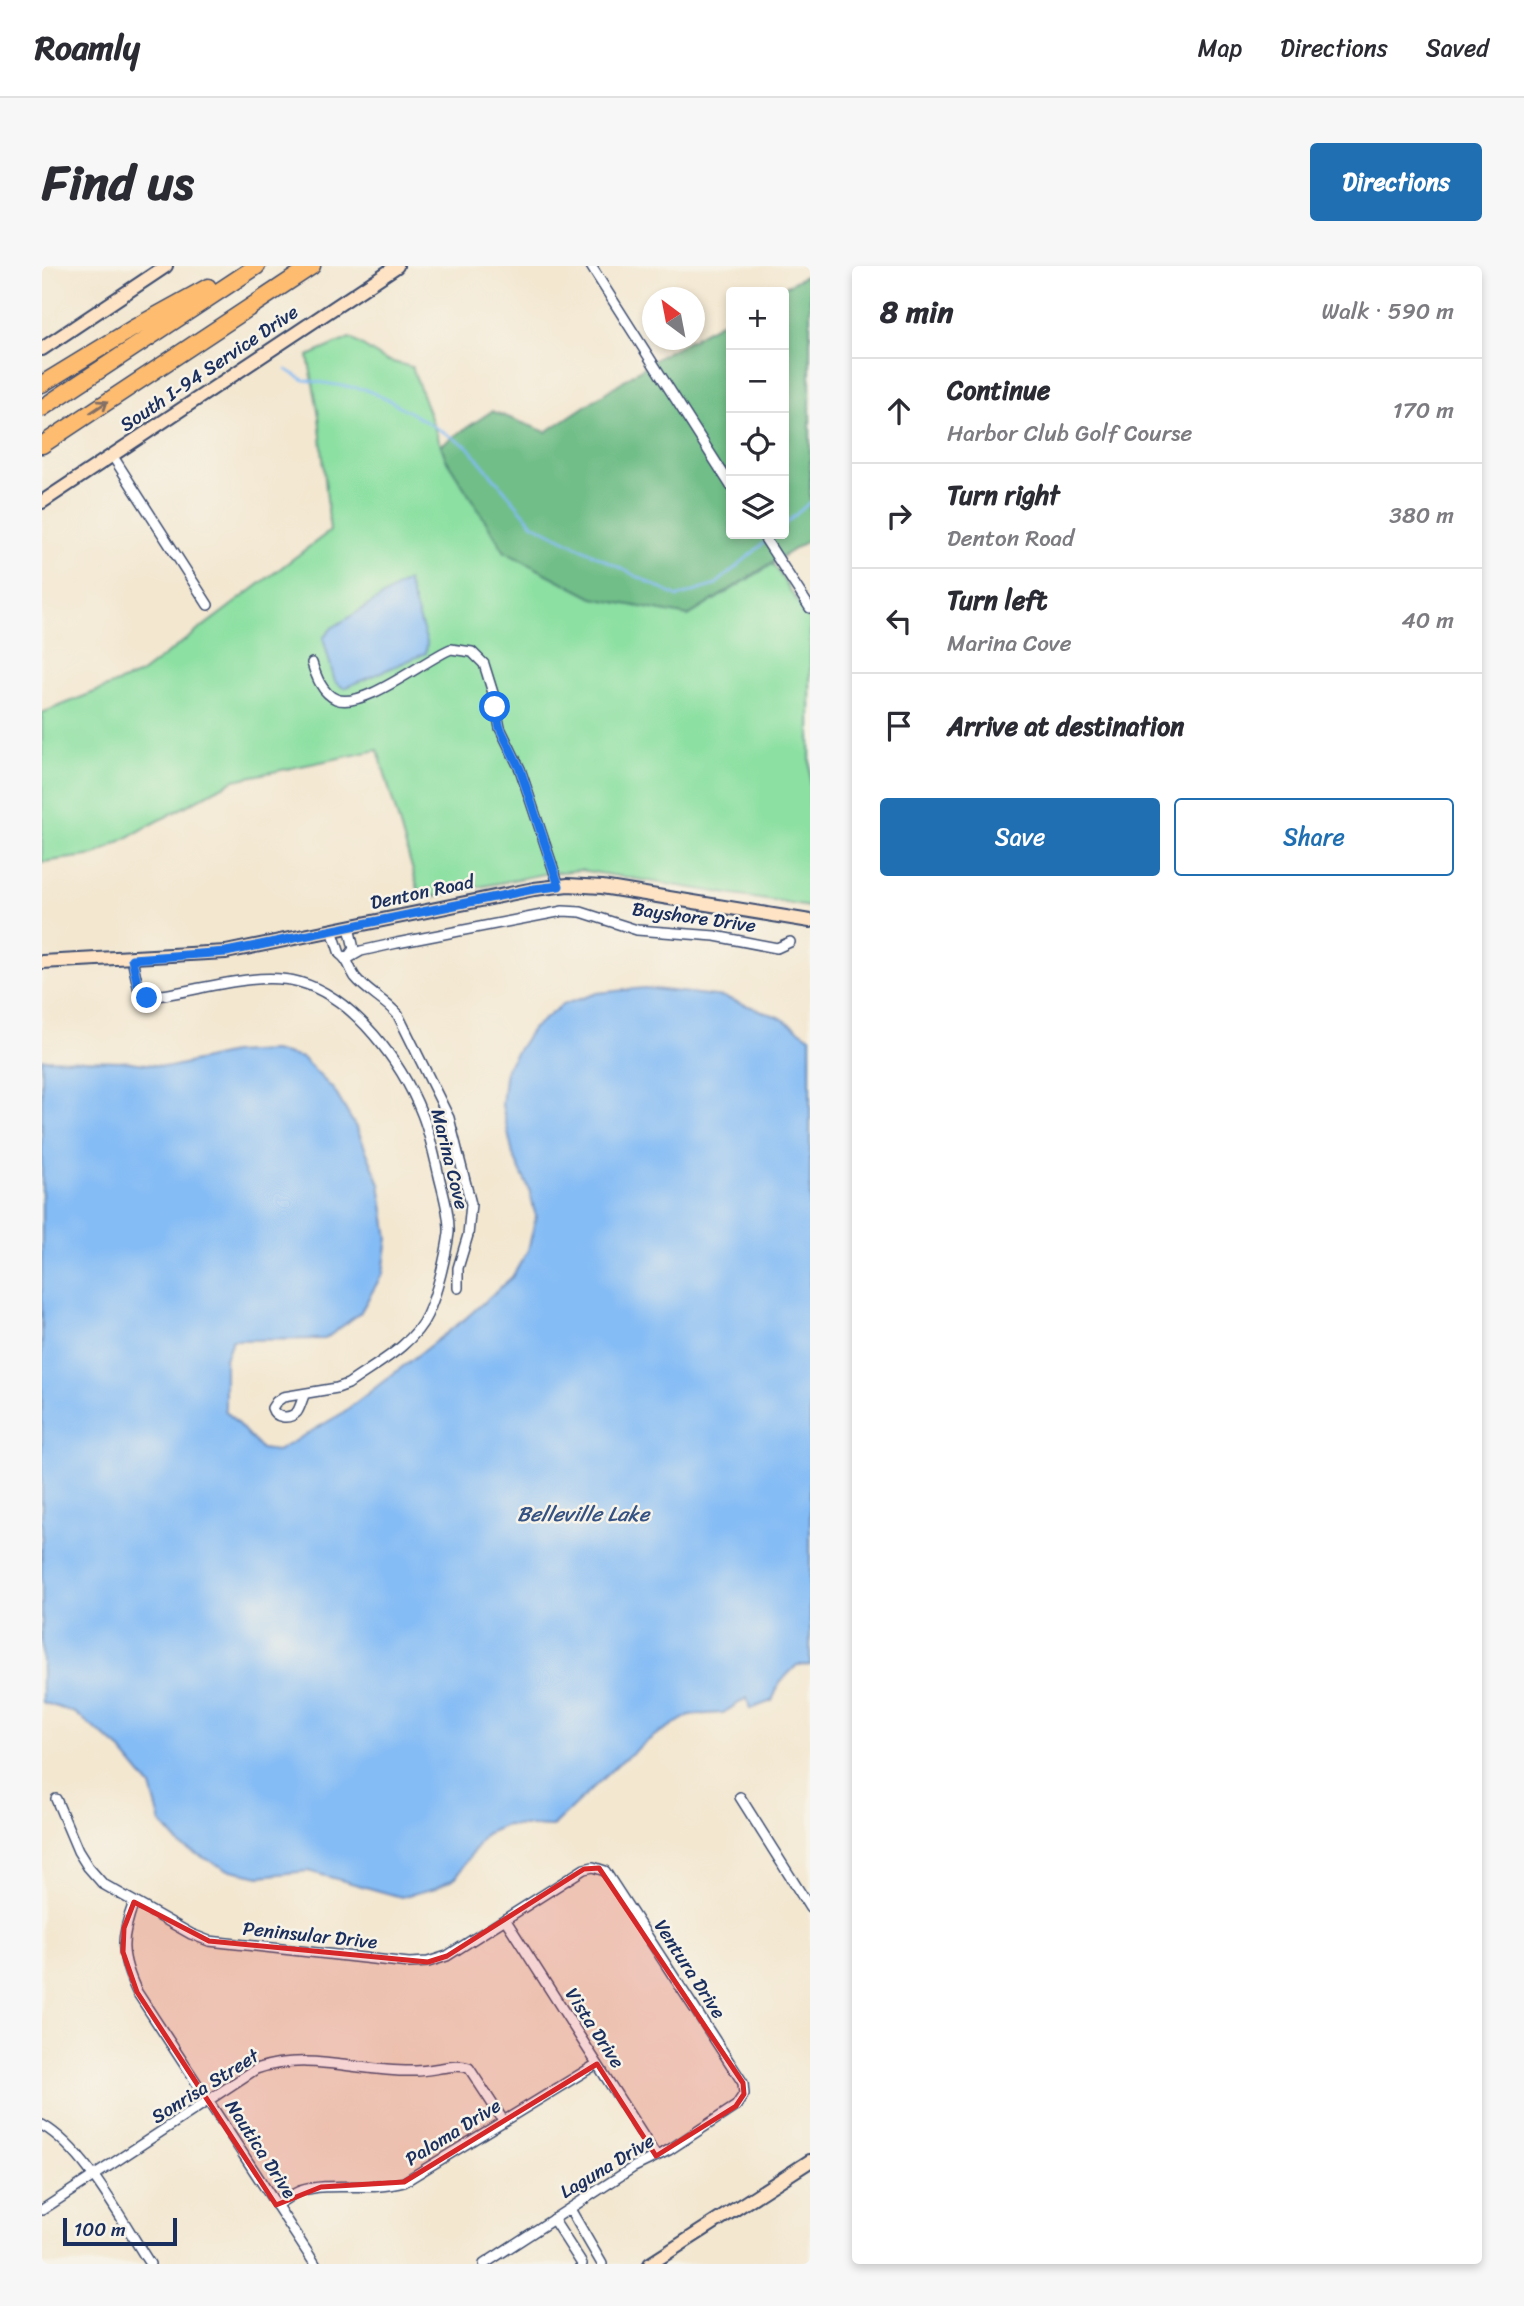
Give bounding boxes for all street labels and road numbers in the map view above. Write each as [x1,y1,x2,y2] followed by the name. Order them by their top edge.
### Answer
[113,295,305,440] street label: South I-94 Service Drive
[367,865,479,919] street label: Denton Road
[630,892,758,942] street label: Bayshore Drive
[422,1105,479,1213] street label: Marina Cove
[241,1912,379,1958] street label: Peninsular Drive
[645,1912,735,2026] street label: Ventura Drive
[556,1981,634,2075] street label: Vista Drive
[144,2039,267,2132] street label: Sonrisa Street
[398,2089,508,2175] street label: Paloma Drive
[216,2093,306,2205] street label: Nautica Drive
[553,2124,661,2207] street label: Laguna Drive

